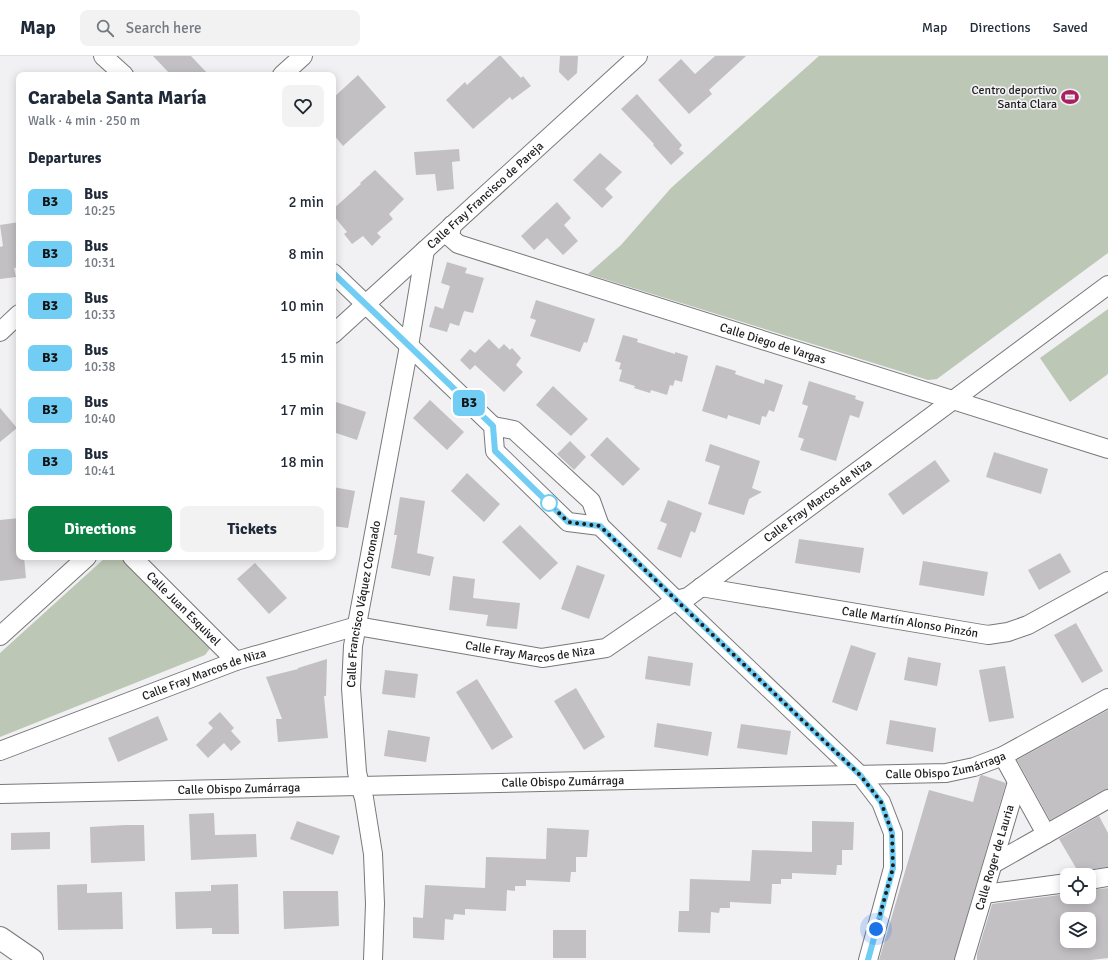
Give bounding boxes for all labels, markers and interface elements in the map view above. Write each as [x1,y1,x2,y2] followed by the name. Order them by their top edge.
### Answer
[80,10,360,46] search box
[20,16,56,40] text: Map
[94,17,116,39] icon: search
[126,19,201,37] text: Search here
[922,19,948,36] text: Map
[970,19,1031,36] text: Directions
[1053,19,1088,36] text: Saved
[971,83,1057,112] place label: Centro deportivo Santa Clara
[282,85,324,127] button: heart
[28,86,207,110] text: Carabela Santa María
[1060,87,1080,107] sports icon: Centro deportivo Santa Clara
[28,113,140,129] text: Walk · 4 min · 250 m
[424,139,547,252] street label: Calle Fray Francisco de Pareja
[28,149,101,167] text: Departures
[84,185,108,203] text: Bus
[42,193,58,210] text: B3
[288,193,324,211] text: 2 min
[84,203,116,219] text: 10:25
[84,237,108,255] text: Bus
[42,245,58,262] text: B3
[288,245,324,263] text: 8 min
[84,255,116,271] text: 10:31
[84,289,108,307] text: Bus
[42,297,58,314] text: B3
[280,297,324,315] text: 10 min
[84,307,116,323] text: 10:33
[718,320,828,368] street label: Calle Diego de Vargas
[84,341,108,359] text: Bus
[42,349,58,366] text: B3
[280,349,324,367] text: 15 min
[84,359,116,375] text: 10:38
[451,390,487,416] line badge: B3
[84,393,108,411] text: Bus
[461,394,477,411] text: B3
[42,401,58,418] text: B3
[280,401,324,419] text: 17 min
[84,411,116,427] text: 10:40
[84,445,108,463] text: Bus
[42,453,58,470] text: B3
[280,453,324,471] text: 18 min
[761,456,875,546] street label: Calle Fray Marcos de Niza
[84,463,116,479] text: 10:41
[540,494,558,512] unlabelled marker
[28,506,172,552] button: Directions
[180,506,324,552] button: Tickets
[344,519,384,688] street label: Calle Francisco Váquez Coronado
[143,569,224,650] street label: Calle Juan Esquivel
[841,604,979,641] street label: Calle Martín Alonso Pinzón
[464,638,596,666] street label: Calle Fray Marcos de Niza
[140,646,268,704] street label: Calle Fray Marcos de Niza
[885,749,1008,782] street label: Calle Obispo Zumárraga
[501,773,624,791] street label: Calle Obispo Zumárraga
[177,780,300,798] street label: Calle Obispo Zumárraga
[972,803,1018,912] street label: Calle Roger de Lauria
[1060,868,1096,948] map controls
[1060,868,1096,904] button: locate
[1060,912,1096,948] button: layers
[866,919,886,939] your location

